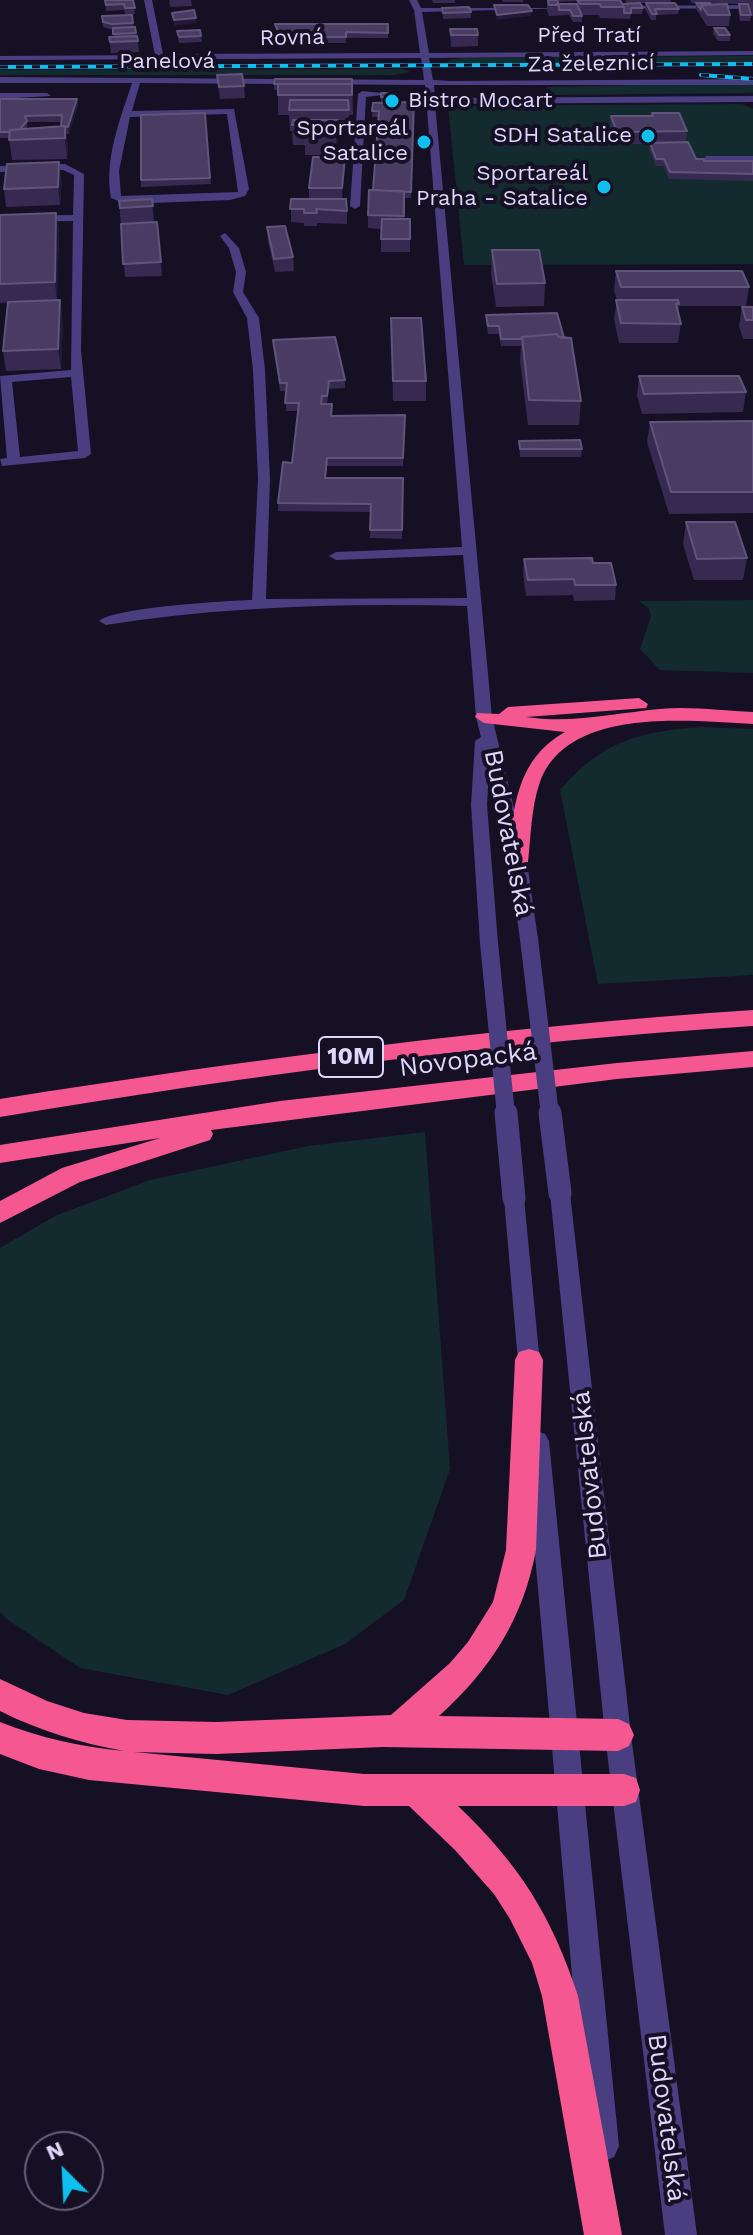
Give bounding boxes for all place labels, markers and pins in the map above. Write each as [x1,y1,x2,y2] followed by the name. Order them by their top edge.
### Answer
[408,88,552,114] place label: Bistro Mocart
[383,92,401,110] marker: Bistro Mocart
[297,116,408,168] place label: Sportareál Satalice
[493,123,632,149] place label: SDH Satalice
[639,127,657,145] marker: SDH Satalice
[415,133,433,151] marker: Sportareál Satalice
[416,161,588,212] place label: Sportareál Praha - Satalice
[595,178,613,196] marker: Sportareál Praha - Satalice

